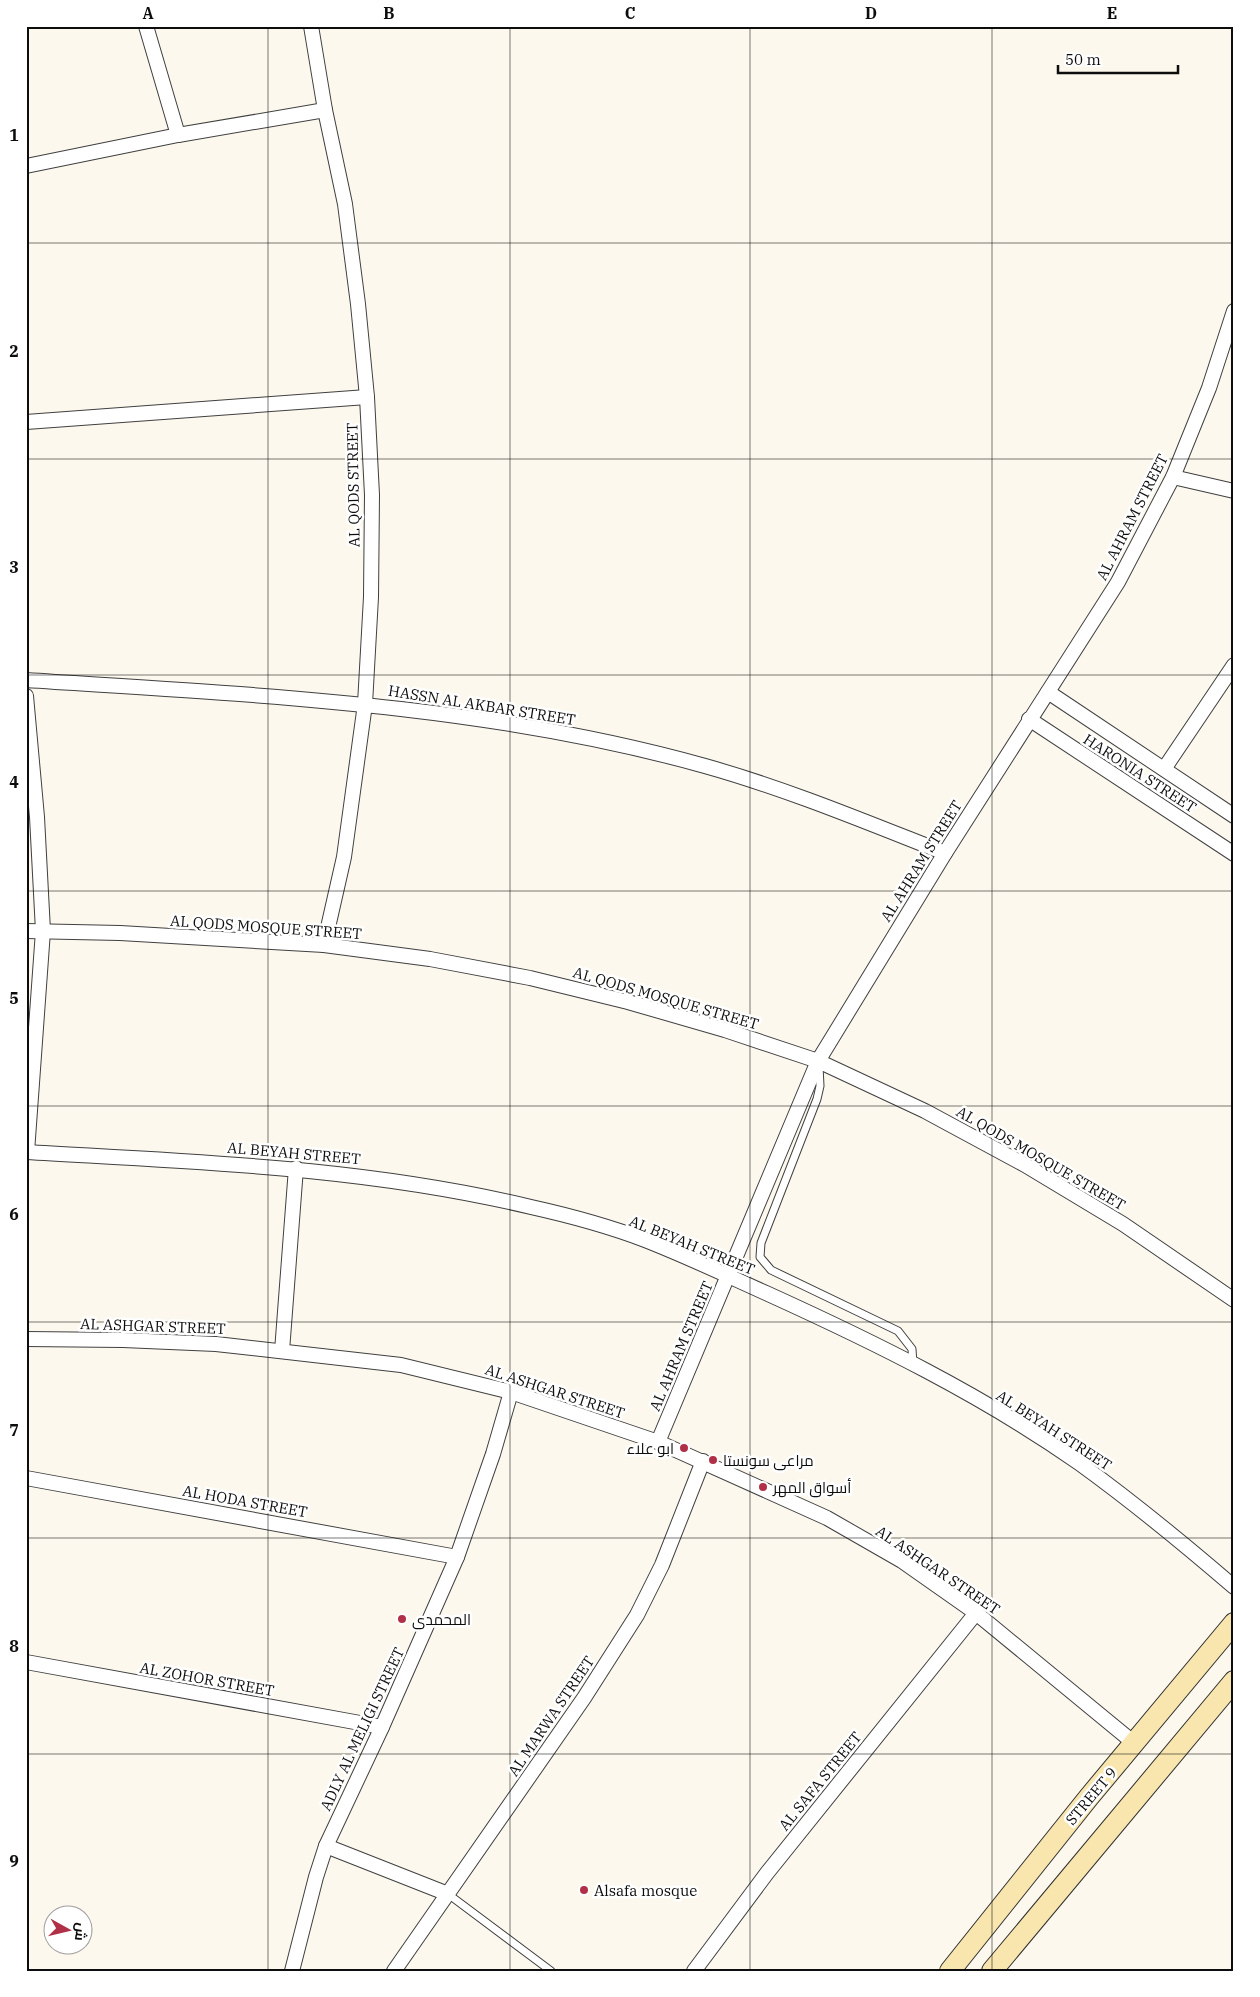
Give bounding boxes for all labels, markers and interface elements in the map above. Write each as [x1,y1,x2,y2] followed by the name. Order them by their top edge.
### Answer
[142,3,154,23] text: A
[383,3,395,23] text: B
[625,3,635,23] text: C
[865,3,877,23] text: D
[1107,3,1117,23] text: E
[1058,42,1178,74] scale bar
[1065,50,1101,69] text: 50 m
[9,125,19,145] text: 1
[9,341,19,361] text: 2
[342,422,364,548] street label: AL QODS STREET
[1092,450,1172,583] street label: AL AHRAM STREET
[9,557,19,577] text: 3
[387,681,577,729] street label: HASSN AL AKBAR STREET
[1080,729,1200,817] street label: HARONIA STREET
[9,772,19,792] text: 4
[876,797,966,925] street label: AL AHRAM STREET
[169,911,363,943] street label: AL QODS MOSQUE STREET
[571,962,761,1034] street label: AL QODS MOSQUE STREET
[9,988,19,1008] text: 5
[953,1102,1129,1214] street label: AL QODS MOSQUE STREET
[227,1138,362,1168] street label: AL BEYAH STREET
[9,1204,19,1224] text: 6
[626,1211,758,1279] street label: AL BEYAH STREET
[645,1278,717,1414] street label: AL AHRAM STREET
[80,1314,226,1338] street label: AL ASHGAR STREET
[483,1359,627,1423] street label: AL ASHGAR STREET
[993,1386,1115,1475] street label: AL BEYAH STREET
[9,1420,19,1440] text: 7
[627,1439,674,1458] place label: ابو علاء
[678,1442,690,1454] marker: ابو علاء
[723,1451,814,1471] place label: مراعى سونستا
[707,1454,719,1466] marker: مراعى سونستا
[772,1478,851,1498] place label: أسواق المهر
[181,1481,309,1521] street label: AL HODA STREET
[757,1481,769,1493] marker: أسواق المهر
[872,1521,1004,1619] street label: AL ASHGAR STREET
[412,1610,471,1630] place label: المحمدى
[396,1613,408,1625] marker: المحمدى
[9,1636,19,1656] text: 8
[316,1644,408,1814] street label: ADLY AL MELIGI STREET
[504,1652,598,1780] street label: AL MARWA STREET
[138,1658,276,1700] street label: AL ZOHOR STREET
[774,1728,866,1834] street label: AL SAFA STREET
[1061,1763,1121,1829] street label: STREET 9
[9,1851,19,1871] text: 9
[594,1881,697,1900] place label: Alsafa mosque
[578,1884,590,1896] marker: Alsafa mosque
[42,1904,92,1954] north arrow
[71,1922,91,1942] text: ش

